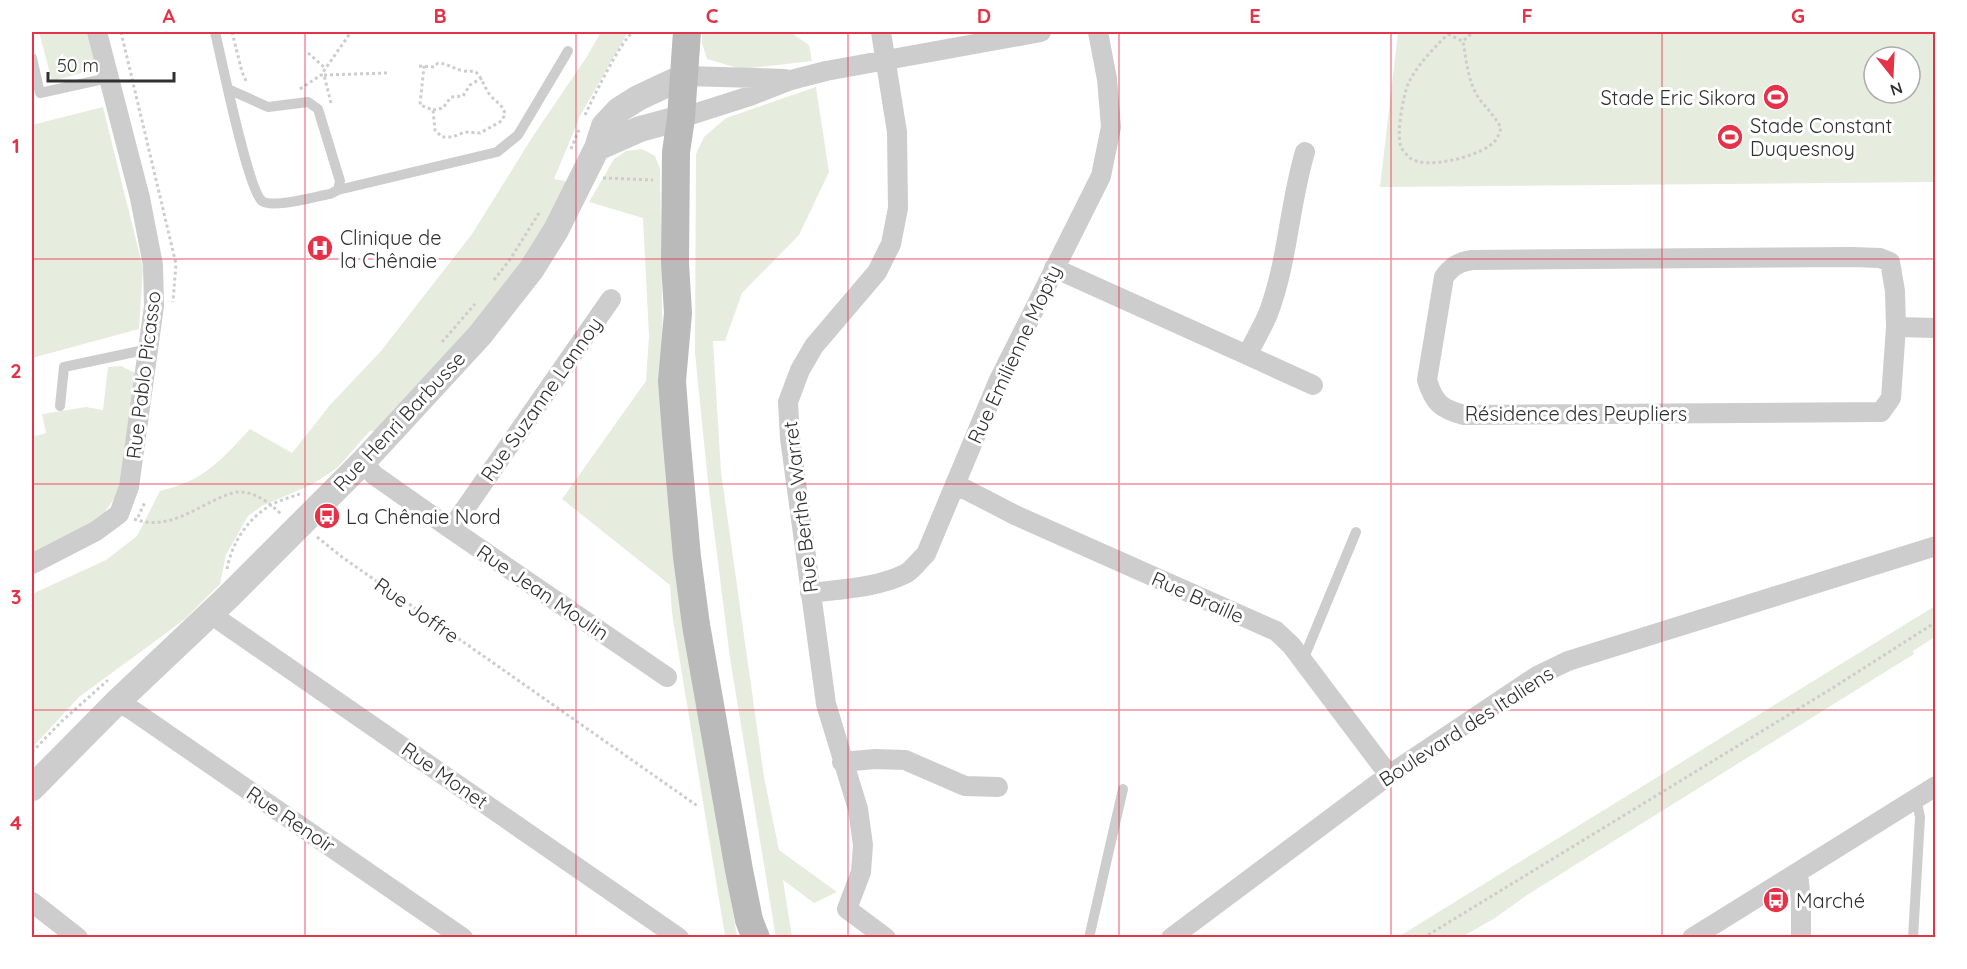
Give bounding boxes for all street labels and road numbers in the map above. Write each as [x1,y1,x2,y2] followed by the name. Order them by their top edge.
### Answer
[962,261,1066,447] street label: Rue Emilienne Mopty
[120,290,166,460] street label: Rue Pablo Picasso
[475,312,607,486] street label: Rue Suzanne Lannoy
[328,346,470,496] street label: Rue Henri Barbusse
[1465,401,1687,426] street label: Résidence des Peupliers
[777,420,823,594] street label: Rue Berthe Warret
[472,539,614,645] street label: Rue Jean Moulin
[1148,566,1248,628] street label: Rue Braille
[370,572,464,648] street label: Rue Joffre
[1374,660,1558,792] street label: Boulevard des Italiens
[397,736,493,814] street label: Rue Monet
[242,780,340,858] street label: Rue Renoir

